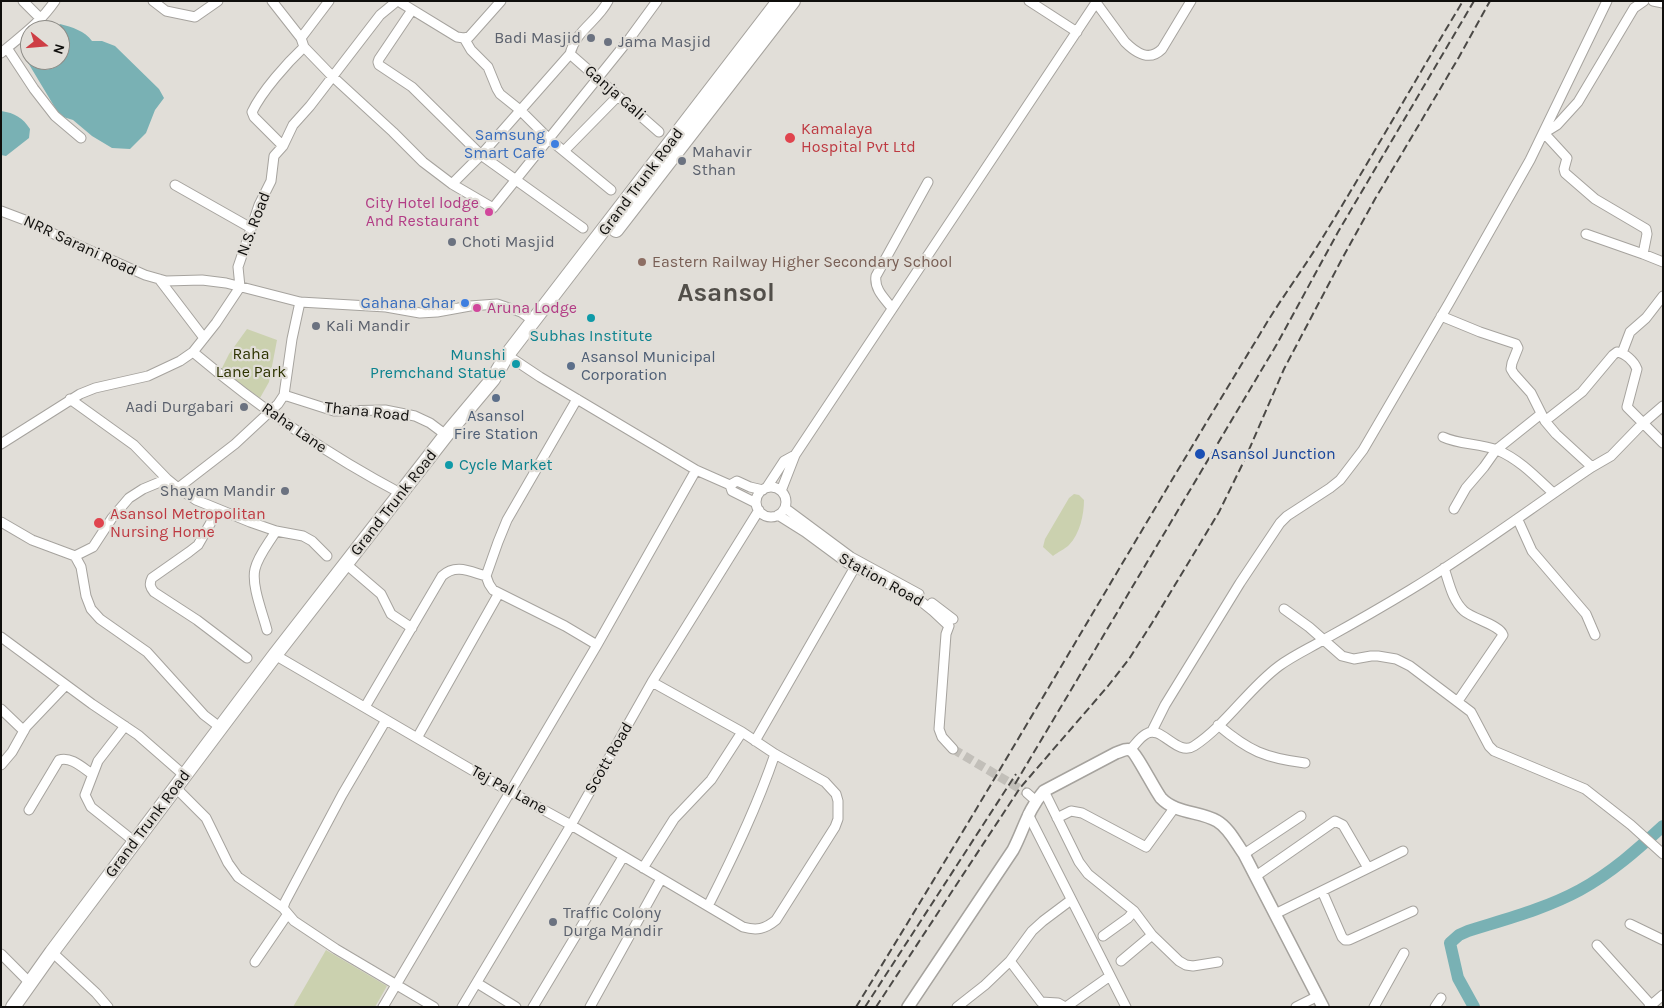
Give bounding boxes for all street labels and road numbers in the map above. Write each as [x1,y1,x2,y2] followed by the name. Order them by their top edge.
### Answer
[580,61,650,125] street label: Ganja Gali
[594,125,688,239] street label: Grand Trunk Road
[233,189,275,259] street label: N.S. Road
[20,211,140,281] street label: NRR Sarani Road
[323,398,411,426] street label: Thana Road
[258,399,330,457] street label: Raha Lane
[347,446,441,560] street label: Grand Trunk Road
[835,549,927,611] street label: Station Road
[581,719,637,797] street label: Scott Road
[468,761,550,819] street label: Tej Pal Lane
[101,767,195,881] street label: Grand Trunk Road

